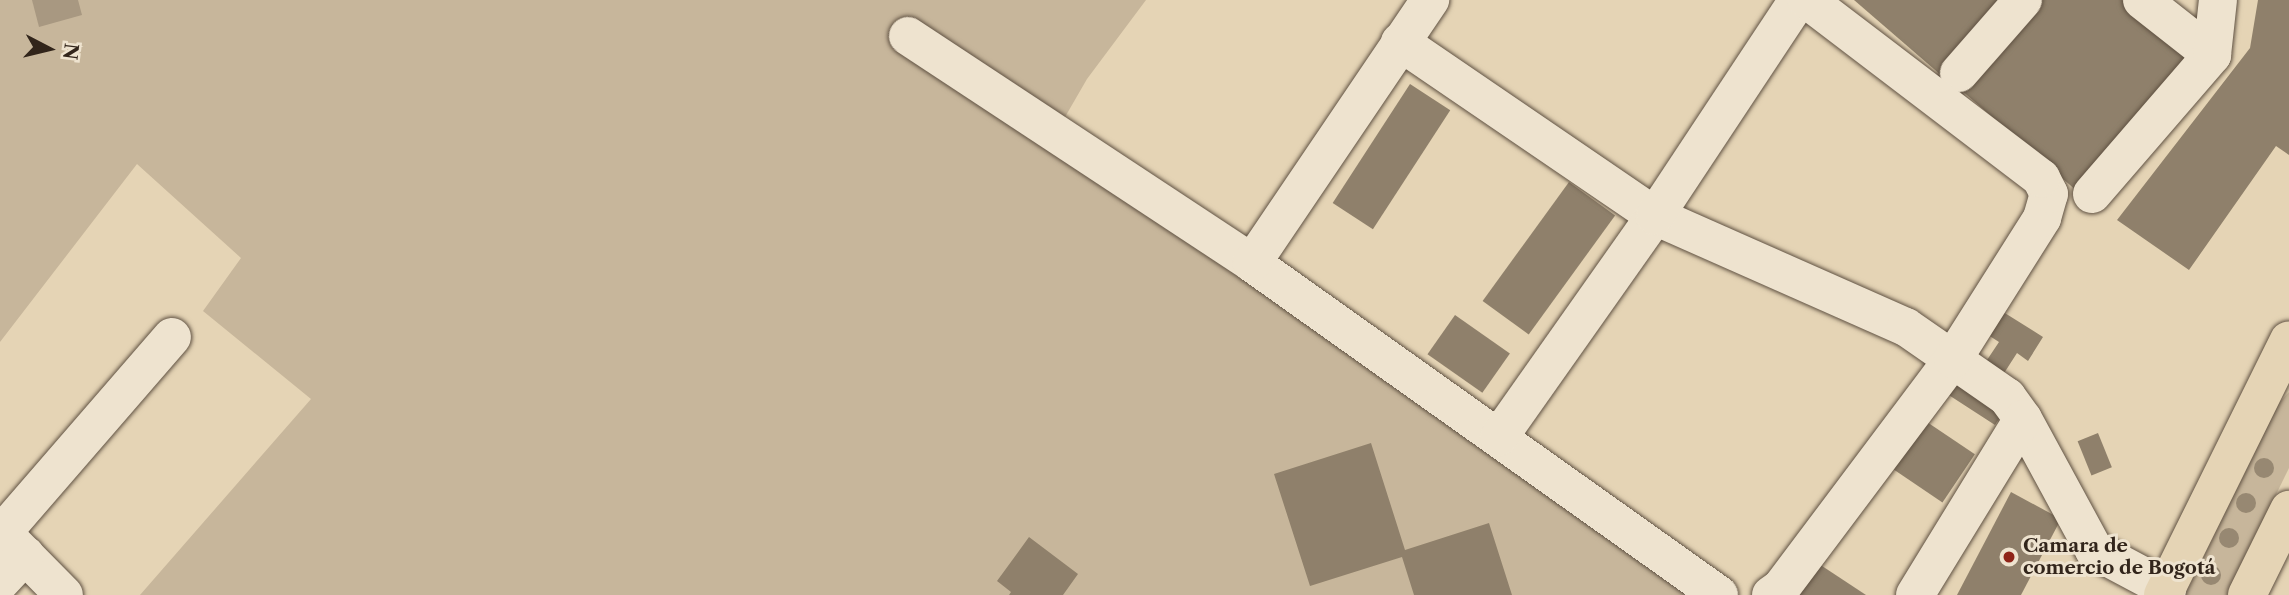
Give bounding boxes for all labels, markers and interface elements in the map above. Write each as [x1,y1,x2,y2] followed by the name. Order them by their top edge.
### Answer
[14,14,84,84] north arrow
[58,42,83,61] text: N
[2023,535,2216,579] place label: Camara de comercio de Bogotá
[2001,549,2017,565] marker: Camara de comercio de Bogotá

